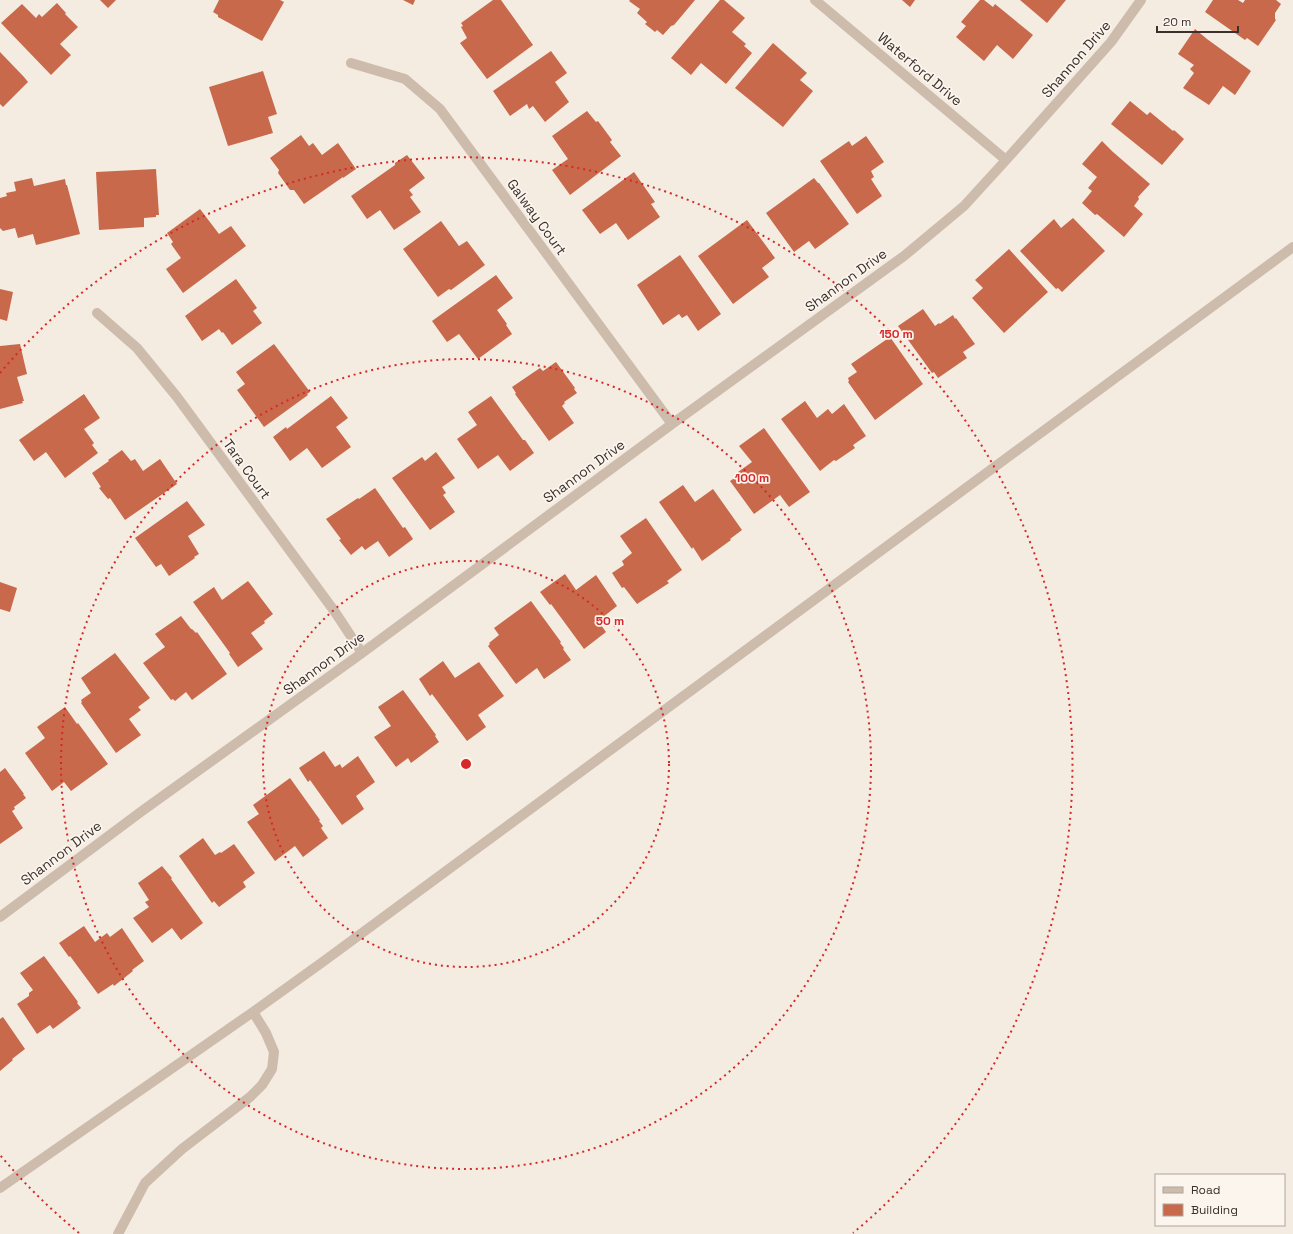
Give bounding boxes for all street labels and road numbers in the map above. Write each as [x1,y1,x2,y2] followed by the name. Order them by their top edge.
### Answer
[1037,17,1115,101] street label: Shannon Drive
[874,28,966,110] street label: Waterford Drive
[503,175,571,259] street label: Galway Court
[802,244,890,316] street label: Shannon Drive
[540,435,628,507] street label: Shannon Drive
[219,436,275,502] street label: Tara Court
[280,627,368,699] street label: Shannon Drive
[17,817,105,889] street label: Shannon Drive

